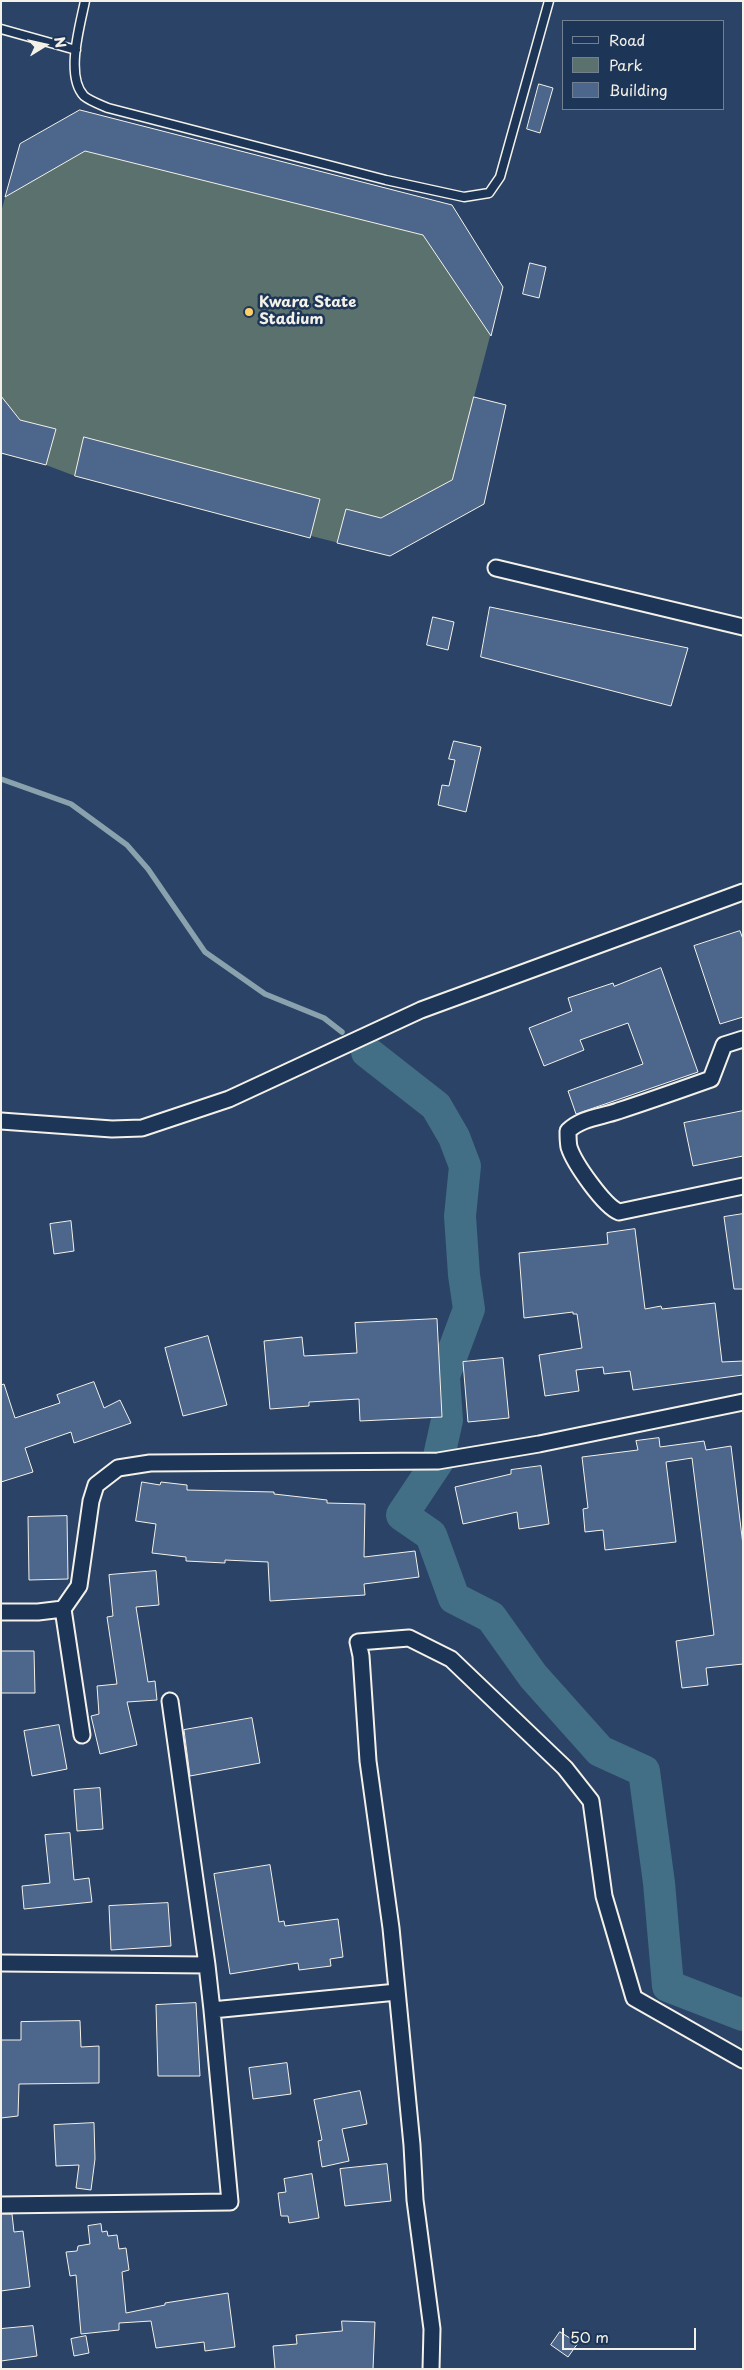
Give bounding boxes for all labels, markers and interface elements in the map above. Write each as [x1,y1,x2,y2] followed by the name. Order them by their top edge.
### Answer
[20,20,70,70] north arrow
[562,20,724,110] legend
[609,28,645,51] text: Road
[49,35,72,50] text: N
[609,53,643,76] text: Park
[609,78,668,101] text: Building
[259,294,356,329] place label: Kwara State Stadium
[243,306,255,318] marker: Kwara State Stadium
[564,2318,698,2350] scale bar
[570,2325,609,2348] text: 50 m

